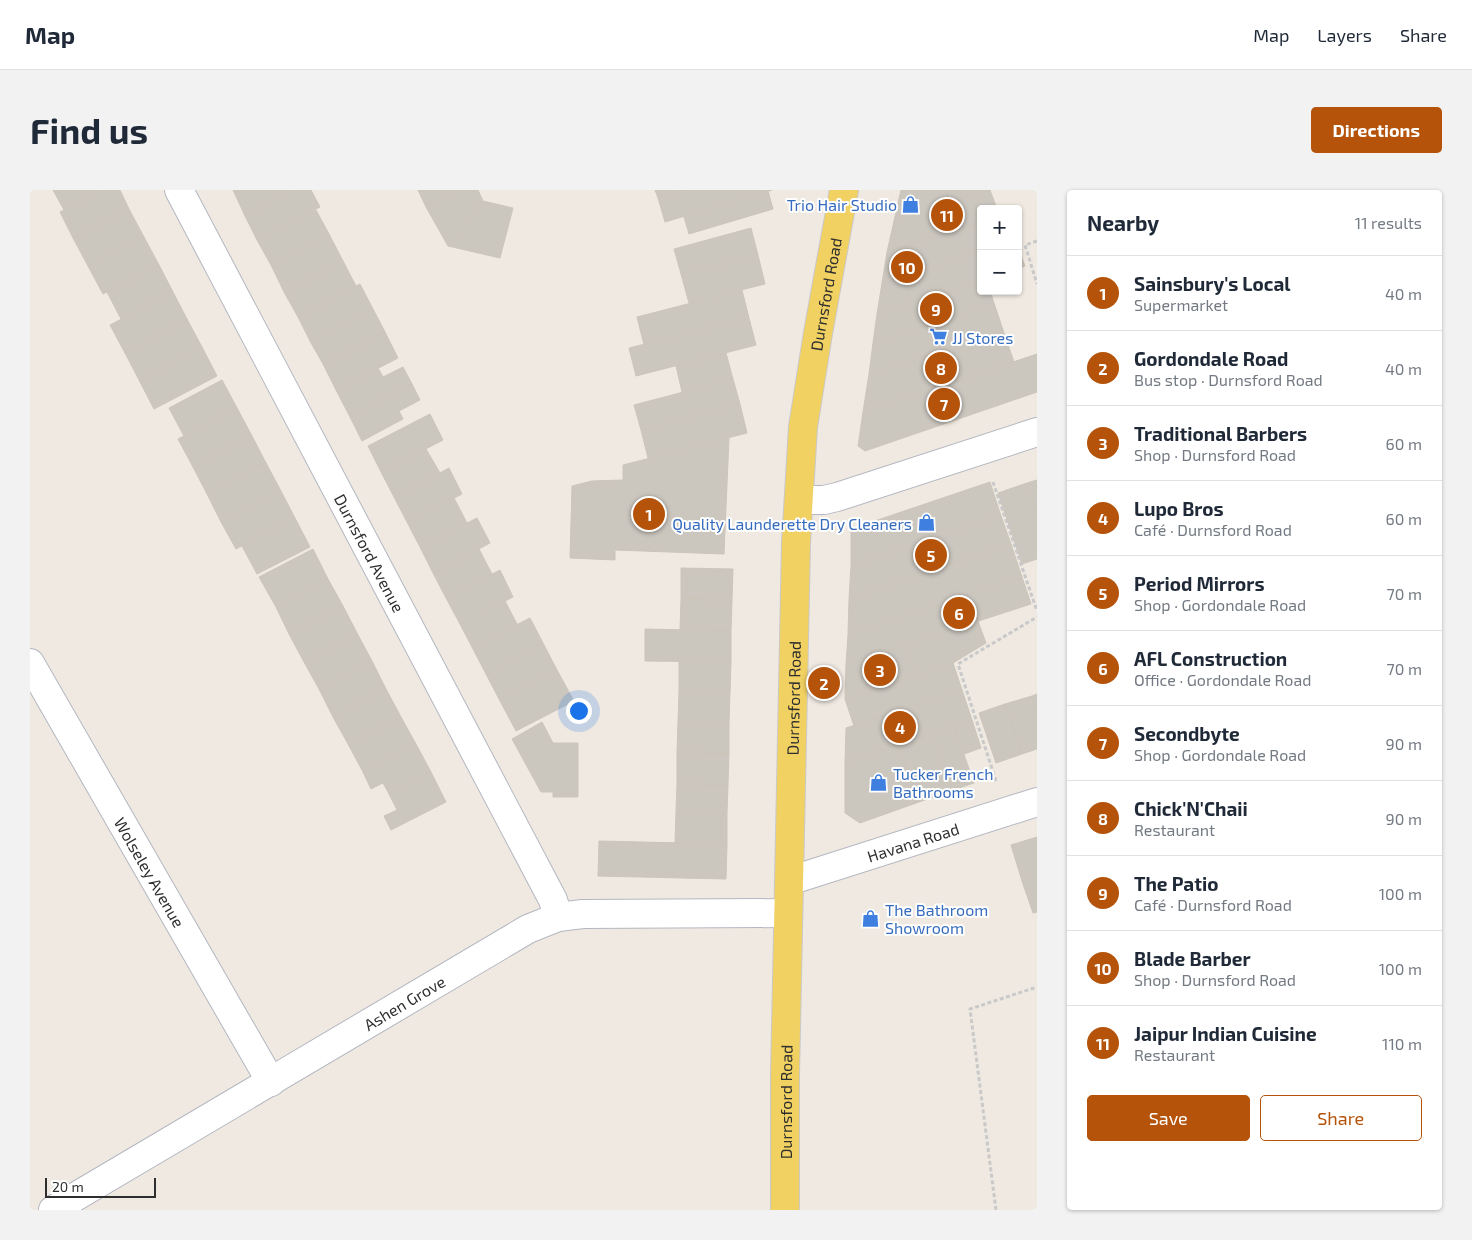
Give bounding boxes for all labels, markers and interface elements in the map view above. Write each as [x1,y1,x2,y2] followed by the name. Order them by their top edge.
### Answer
[25,20,75,49] text: Map
[1253,24,1289,46] text: Map
[1317,24,1372,46] text: Layers
[1400,24,1447,46] text: Share
[1311,107,1442,153] button: Directions
[30,109,148,151] text: Find us
[901,194,921,214] shop icon: Trio Hair Studio
[787,195,897,214] place label: Trio Hair Studio
[931,196,963,234] pin: 11
[977,205,1022,295] map controls
[977,205,1022,250] button: +
[1087,210,1159,235] text: Nearby
[1355,213,1422,232] text: 11 results
[806,236,845,352] street label: Durnsford Road
[891,248,923,286] pin: 10
[977,250,1022,295] button: −
[1134,272,1290,295] text: Sainsbury's Local
[1100,284,1106,303] text: 1
[1385,284,1422,303] text: 40 m
[920,290,952,328] pin: 9
[1134,295,1228,314] text: Supermarket
[928,327,948,347] supermarket icon: JJ Stores
[952,328,1013,347] place label: JJ Stores
[1134,347,1288,370] text: Gordondale Road
[925,349,957,387] pin: 8
[1098,359,1108,378] text: 2
[1385,359,1422,378] text: 40 m
[1134,370,1323,389] text: Bus stop · Durnsford Road
[928,385,960,423] pin: 7
[1134,422,1307,445] text: Traditional Barbers
[1098,434,1108,453] text: 3
[1386,434,1422,453] text: 60 m
[1134,445,1296,464] text: Shop · Durnsford Road
[331,490,409,615] street label: Durnsford Avenue
[633,495,665,533] pin: 1
[1134,497,1224,520] text: Lupo Bros
[1098,509,1108,528] text: 4
[1386,509,1422,528] text: 60 m
[916,513,936,533] shop icon: Quality Launderette Dry Cleaners
[672,514,912,534] place label: Quality Launderette Dry Cleaners
[1134,520,1292,539] text: Café · Durnsford Road
[915,536,947,574] pin: 5
[1134,572,1265,595] text: Period Mirrors
[1099,584,1107,603] text: 5
[1387,584,1422,603] text: 70 m
[943,594,975,632] pin: 6
[1134,595,1306,614] text: Shop · Gordondale Road
[782,641,803,756] street label: Durnsford Road
[1134,647,1287,670] text: AFL Construction
[864,651,896,689] pin: 3
[1098,659,1108,678] text: 6
[1387,659,1422,678] text: 70 m
[808,664,840,702] pin: 2
[1134,670,1311,689] text: Office · Gordondale Road
[566,698,592,724] your location
[884,708,916,746] pin: 4
[1134,722,1240,745] text: Secondbyte
[1099,734,1107,753] text: 7
[1386,734,1422,753] text: 90 m
[1134,745,1306,764] text: Shop · Gordondale Road
[893,764,994,801] place label: Tucker French Bathrooms
[869,772,889,792] shop icon: Tucker French Bathrooms
[1134,797,1248,820] text: Chick'N'Chaii
[1098,809,1108,828] text: 8
[1386,809,1422,828] text: 90 m
[111,814,189,930] street label: Wolseley Avenue
[865,818,961,865] street label: Havana Road
[1134,820,1215,839] text: Restaurant
[1134,872,1218,895] text: The Patio
[1098,884,1108,903] text: 9
[1379,884,1422,903] text: 100 m
[1134,895,1292,914] text: Café · Durnsford Road
[885,900,988,937] place label: The Bathroom Showroom
[861,908,881,928] shop icon: The Bathroom Showroom
[1134,947,1251,970] text: Blade Barber
[1094,959,1112,978] text: 10
[1379,959,1422,978] text: 100 m
[1134,970,1296,989] text: Shop · Durnsford Road
[360,971,448,1034] street label: Ashen Grove
[1134,1022,1317,1045] text: Jaipur Indian Cuisine
[1096,1034,1110,1053] text: 11
[1382,1034,1422,1053] text: 110 m
[776,1045,795,1159] street label: Durnsford Road
[1134,1045,1215,1064] text: Restaurant
[1087,1095,1250,1141] button: Save
[1260,1095,1422,1141] button: Share
[45,1175,156,1198] scale bar
[52,1178,84,1195] text: 20 m

